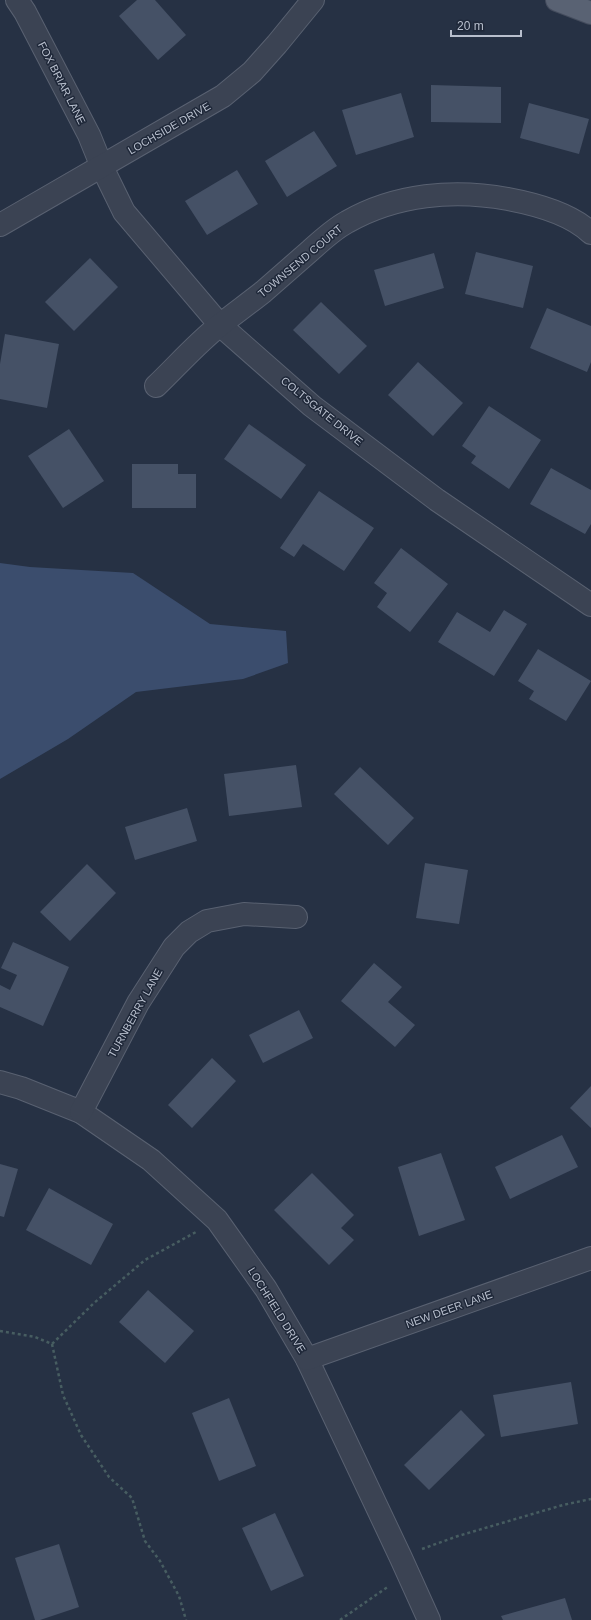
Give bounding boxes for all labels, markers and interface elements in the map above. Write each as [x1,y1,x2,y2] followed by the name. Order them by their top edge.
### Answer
[451,12,521,38] scale bar
[457,19,484,33] text: 20 m
[36,40,88,126] street label: FOX BRIAR LANE
[126,100,212,156] street label: LOCHSIDE DRIVE
[256,222,345,300] street label: TOWNSEND COURT
[279,374,365,448] street label: COLTSGATE DRIVE
[106,966,164,1060] street label: TURNBERRY LANE
[246,1265,308,1355] street label: LOCHFIELD DRIVE
[404,1288,494,1330] street label: NEW DEER LANE

